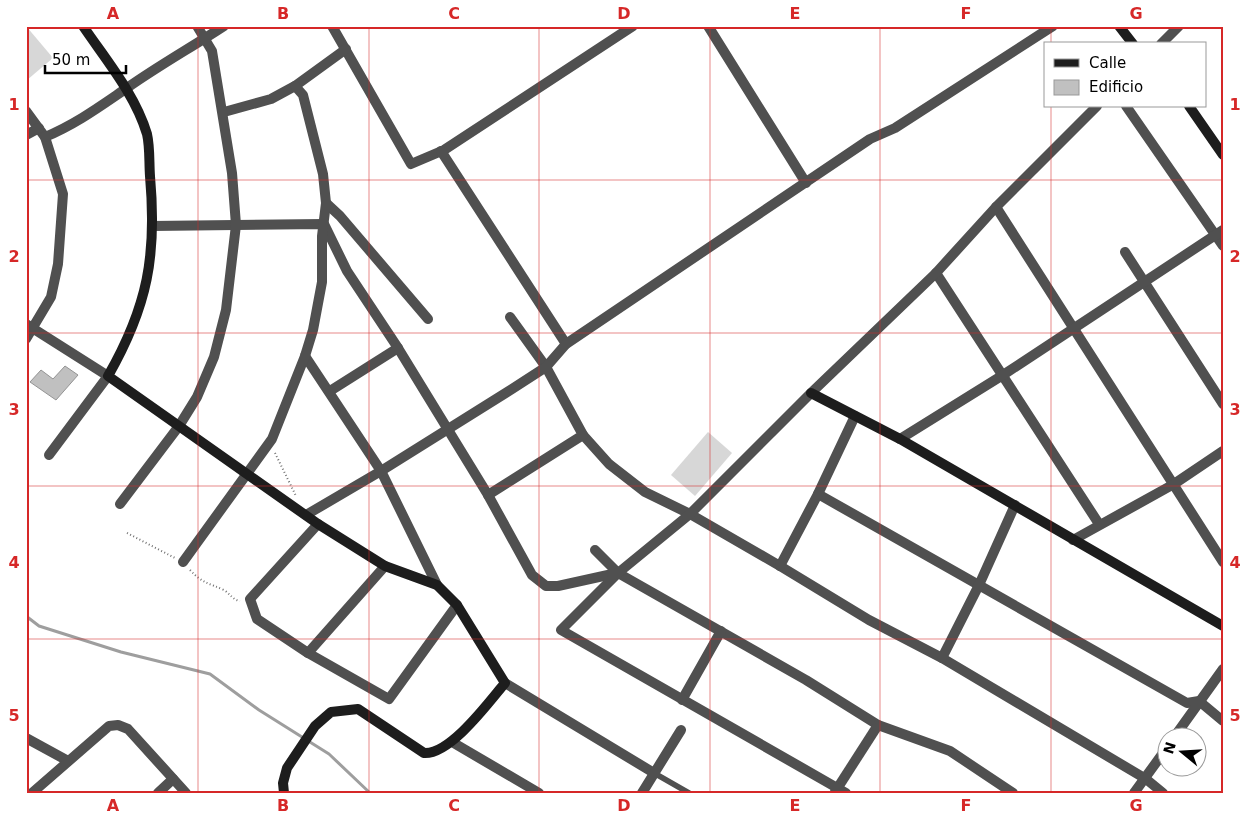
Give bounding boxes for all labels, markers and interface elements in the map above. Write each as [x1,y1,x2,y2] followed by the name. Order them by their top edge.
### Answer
[107,4,120,23] text: A
[277,4,289,23] text: B
[448,4,460,23] text: C
[617,4,631,23] text: D
[790,4,800,23] text: E
[961,4,971,23] text: F
[1129,4,1143,23] text: G
[45,42,126,74] scale bar
[1044,42,1206,108] legend
[52,51,90,69] text: 50 m
[1089,54,1126,72] text: Calle
[1089,78,1143,96] text: Edificio
[8,95,20,114] text: 1
[1229,95,1241,114] text: 1
[8,247,20,266] text: 2
[1229,247,1241,266] text: 2
[8,400,20,419] text: 3
[1229,400,1241,419] text: 3
[8,553,20,572] text: 4
[1229,553,1241,572] text: 4
[8,706,20,725] text: 5
[1229,706,1241,725] text: 5
[1156,726,1206,776] north arrow
[1160,740,1179,756] text: N
[107,796,120,815] text: A
[277,796,289,815] text: B
[448,796,460,815] text: C
[617,796,631,815] text: D
[790,796,800,815] text: E
[961,796,971,815] text: F
[1129,796,1143,815] text: G

